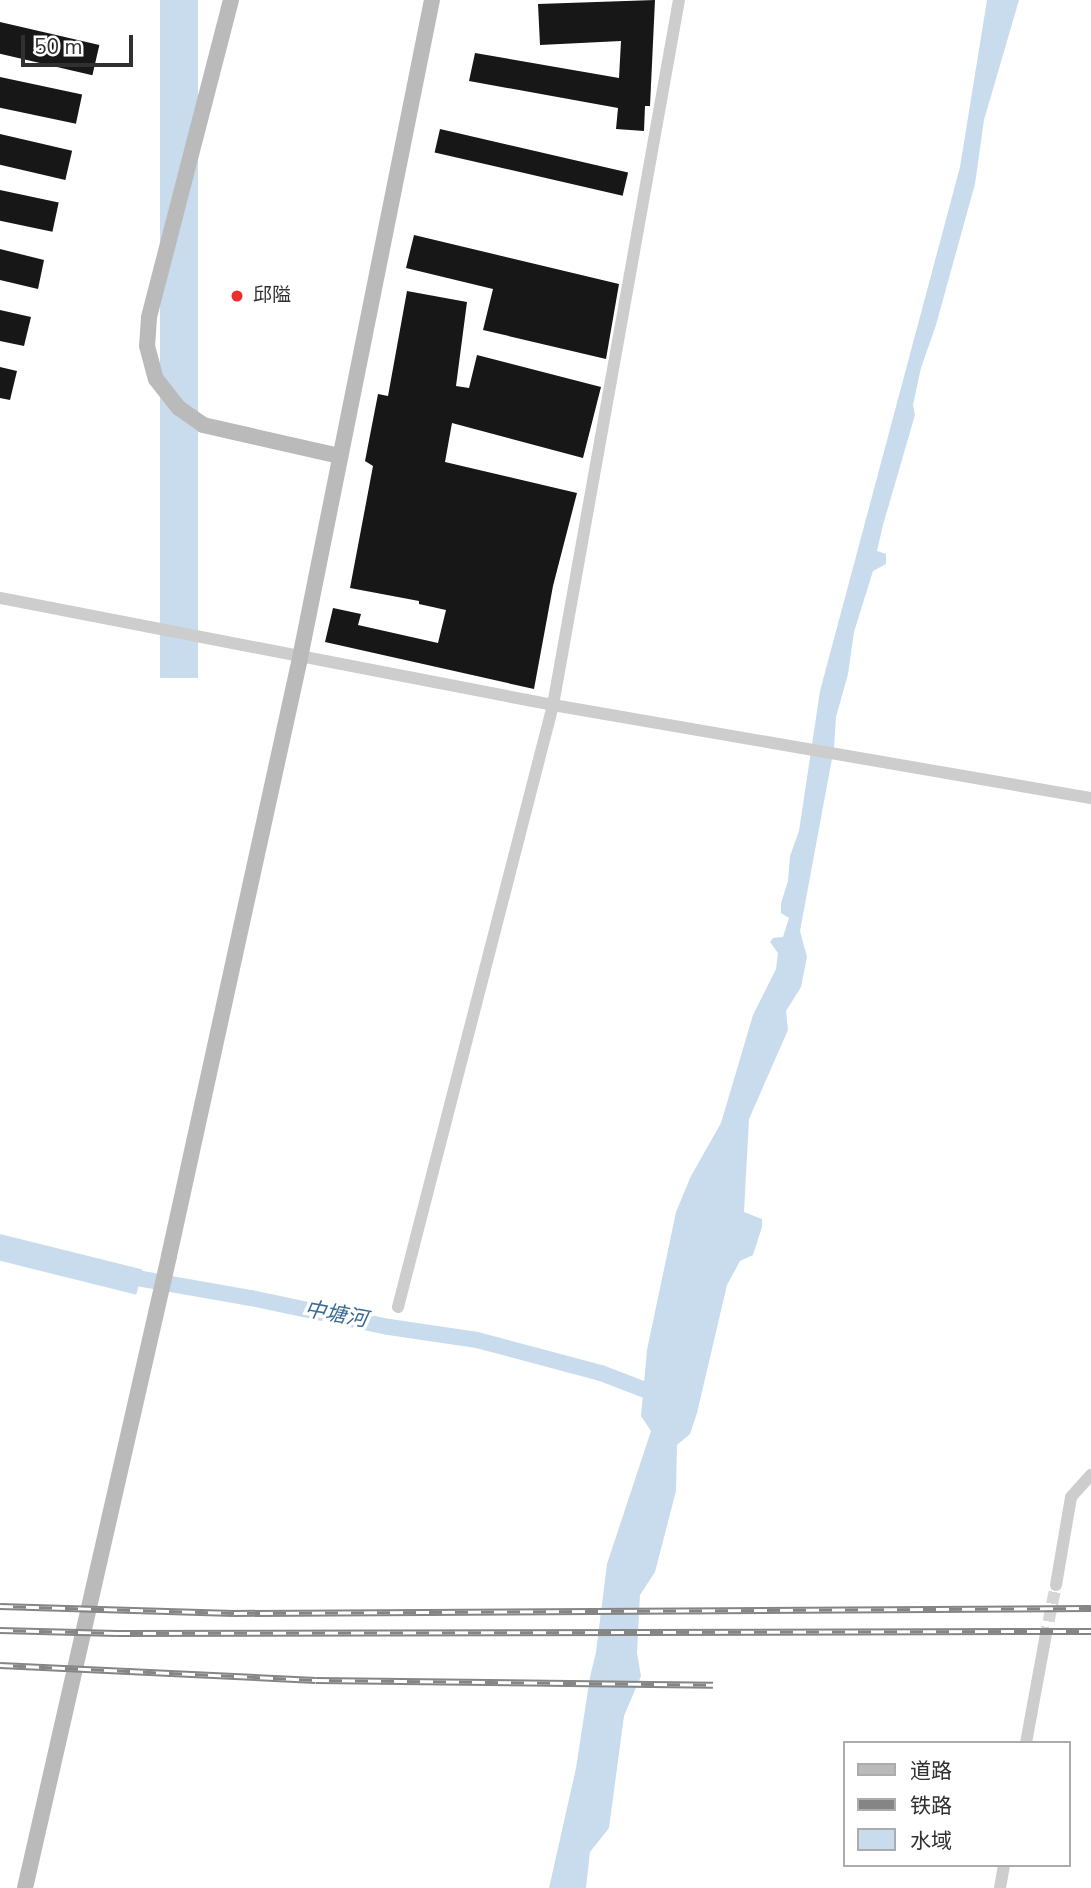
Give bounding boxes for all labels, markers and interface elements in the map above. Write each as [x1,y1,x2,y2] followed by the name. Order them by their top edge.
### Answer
[24,21,136,65] scale bar
[34,33,83,61] text: 50 m
[253,285,291,307] place label: 邱隘
[227,286,247,306] marker: 邱隘
[303,1296,369,1332] water label: 中塘河
[842,1741,1070,1867] legend
[910,1757,952,1785] text: 道路
[910,1792,952,1820] text: 铁路
[910,1827,952,1855] text: 水域

